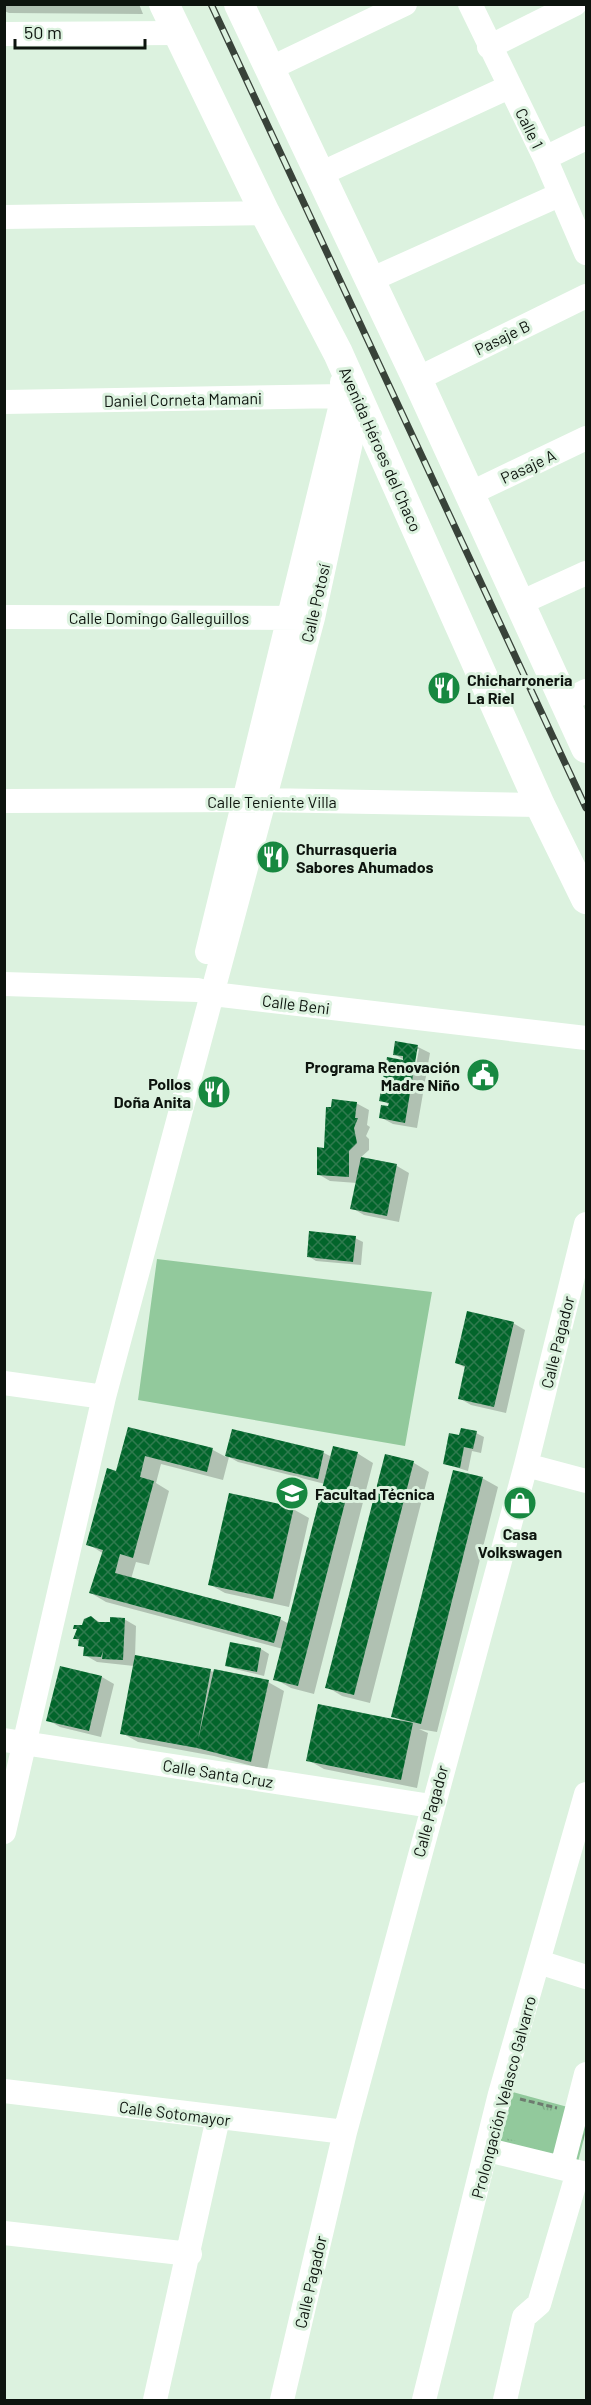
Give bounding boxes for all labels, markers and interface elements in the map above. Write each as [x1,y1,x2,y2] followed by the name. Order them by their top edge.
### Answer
[15,12,146,50] scale bar
[24,21,62,43] text: 50 m
[512,105,548,151] street label: Calle 1
[471,315,533,359] street label: Pasaje B
[336,364,426,534] street label: Avenida Héroes del Chaco
[104,388,262,410] street label: Daniel Corneta Mamani
[497,445,559,487] street label: Pasaje A
[297,561,333,644] street label: Calle Potosí
[69,608,249,627] street label: Calle Domingo Galleguillos
[426,670,462,706] restaurant icon: Chicharroneria La Riel
[467,670,572,707] place label: Chicharroneria La Riel
[207,792,337,811] street label: Calle Teniente Villa
[255,839,291,875] restaurant icon: Churrasqueria Sabores Ahumados
[296,839,434,876] place label: Churrasqueria Sabores Ahumados
[261,990,331,1018] street label: Calle Beni
[305,1057,460,1094] place label: Programa Renovación Madre Niño
[465,1057,501,1093] public building icon: Programa Renovación Madre Niño
[114,1074,191,1111] place label: Pollos Doña Anita
[196,1074,232,1110] restaurant icon: Pollos Doña Anita
[536,1294,578,1390] street label: Calle Pagador
[274,1475,310,1511] school or university icon: Facultad Técnica
[315,1484,435,1503] place label: Facultad Técnica
[502,1485,538,1521] shop icon: Casa Volkswagen
[478,1524,562,1561] place label: Casa Volkswagen
[161,1755,275,1791] street label: Calle Santa Cruz
[409,1763,451,1859] street label: Calle Pagador
[467,1994,539,2200] street label: Prolongación Velasco Galvarro
[118,2097,232,2129] street label: Calle Sotomayor
[290,2234,330,2330] street label: Calle Pagador

